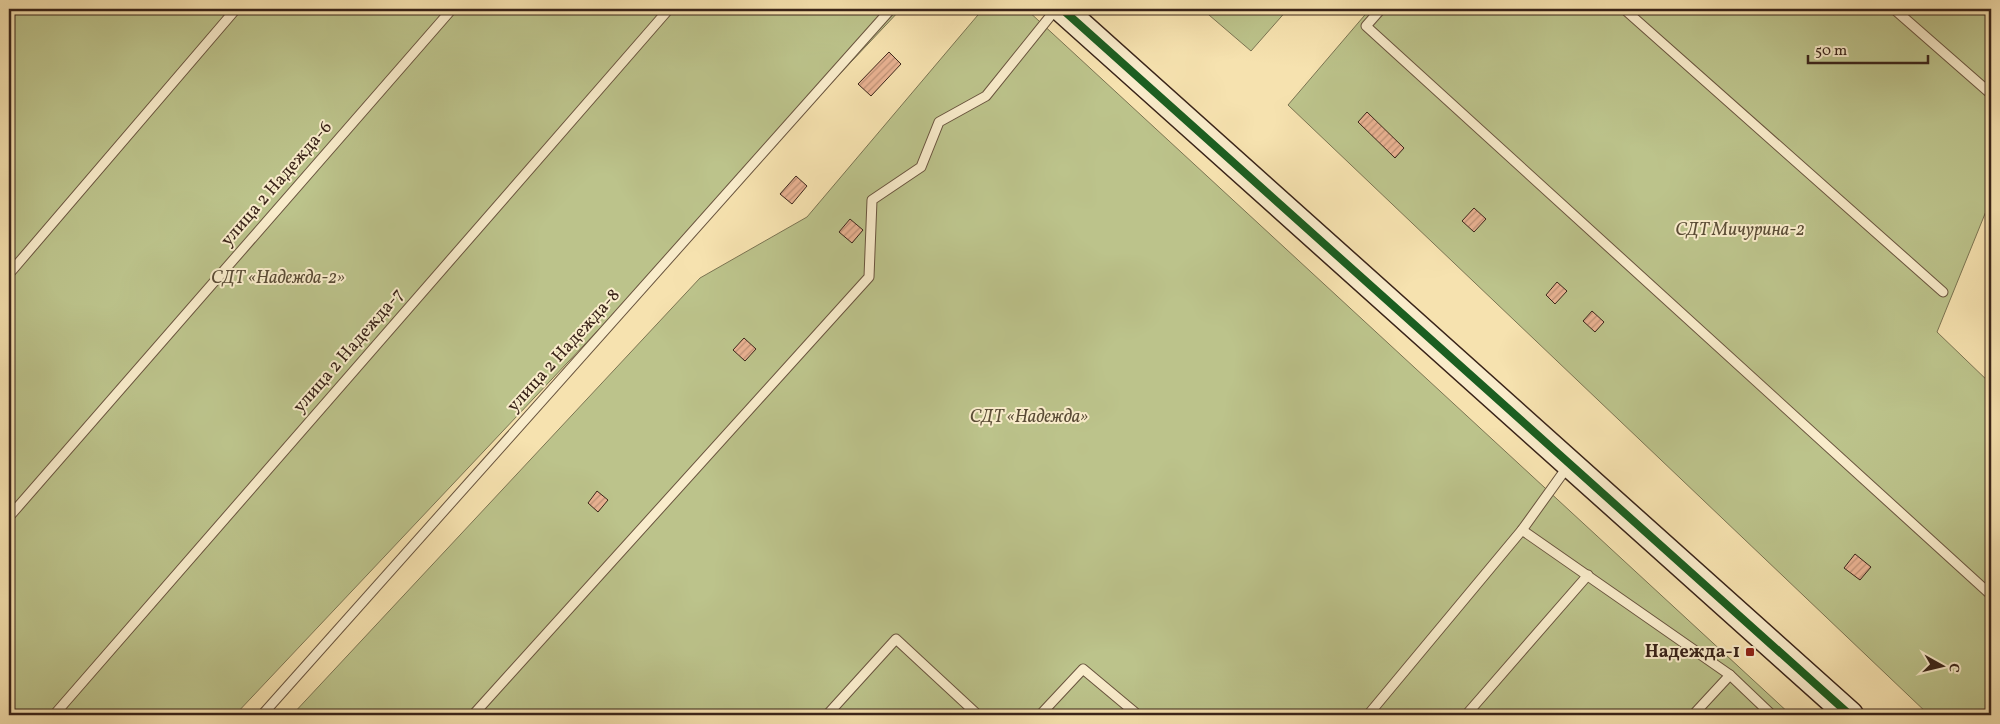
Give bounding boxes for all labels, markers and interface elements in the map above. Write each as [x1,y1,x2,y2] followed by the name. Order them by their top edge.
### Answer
[1808,32,1928,64] scale bar
[1815,41,1847,62] text: 50 m
[215,116,339,252] street label: улица 2 Надежда-6
[1675,218,1805,243] park label: СДТ Мичурина-2
[211,266,345,291] park label: СДТ «Надежда-2»
[288,283,410,419] street label: улица 2 Надежда-7
[502,284,626,418] street label: улица 2 Надежда-8
[970,405,1088,430] park label: СДТ «Надежда»
[1645,640,1740,665] place label: Надежда-1
[1918,642,1968,692] north arrow
[1744,646,1756,658] marker: Надежда-1
[1943,662,1963,673] text: С

